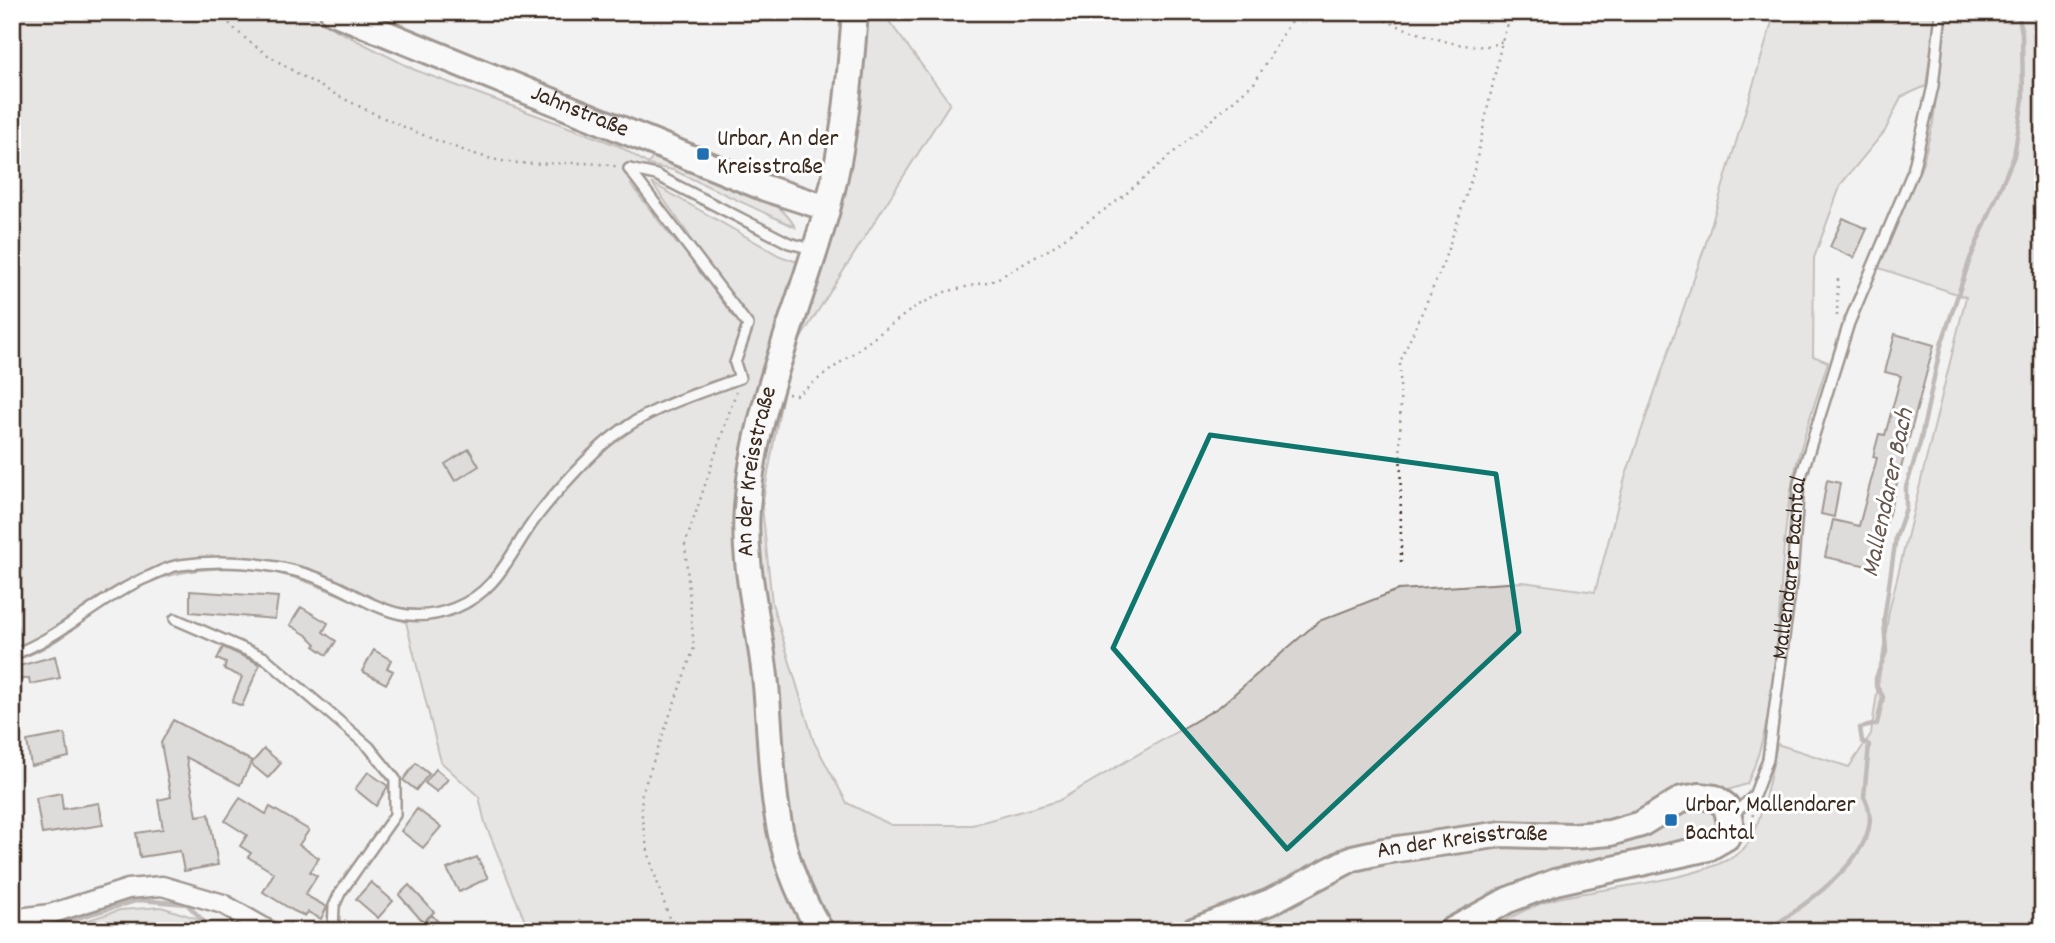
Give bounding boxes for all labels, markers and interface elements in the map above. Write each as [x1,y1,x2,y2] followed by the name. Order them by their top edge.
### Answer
[525,77,634,148] street label: Jahnstraße
[717,123,839,185] place label: Urbar, An der Kreisstraße
[695,146,711,162] marker: Urbar, An der Kreisstraße
[729,383,787,558] street label: An der Kreisstraße
[1853,404,1925,581] water label: Mallendarer Bach
[1764,471,1817,662] street label: Mallendarer Bachtal
[1685,789,1855,851] place label: Urbar, Mallendarer Bachtal
[1663,812,1679,828] marker: Urbar, Mallendarer Bachtal
[1373,817,1548,869] street label: An der Kreisstraße

